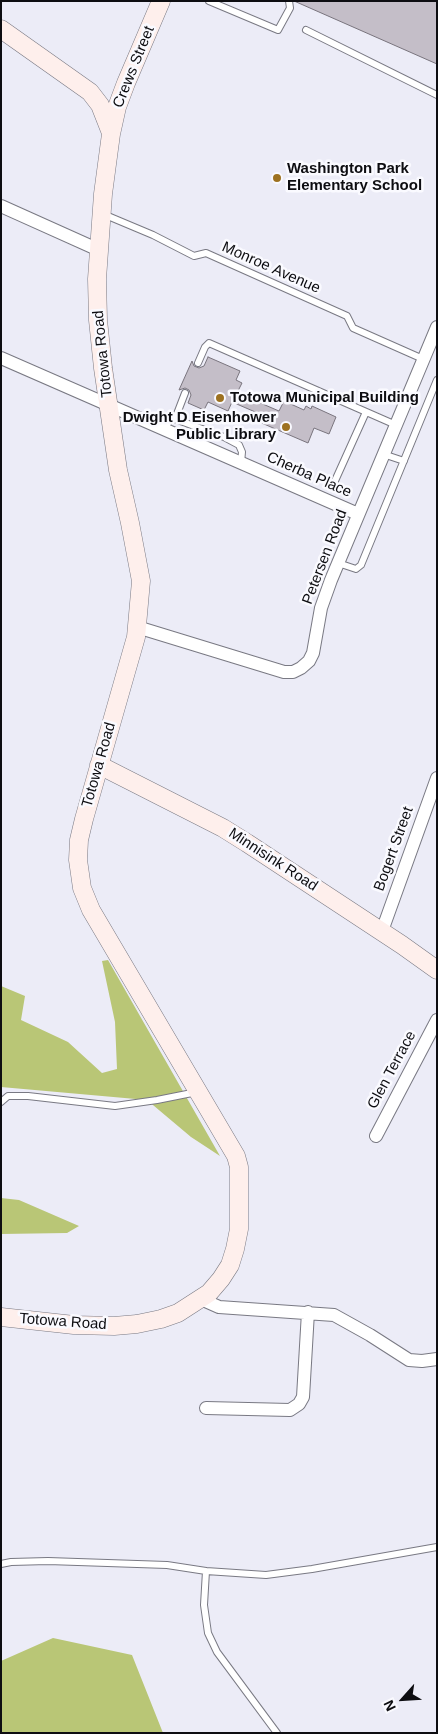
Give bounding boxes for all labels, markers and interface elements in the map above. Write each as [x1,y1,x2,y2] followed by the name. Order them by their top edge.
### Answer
[109,23,159,111] street label: Crews Street
[287,160,422,195] place label: Washington Park Elementary School
[271,172,283,184] marker: Washington Park Elementary School
[219,238,323,298] street label: Monroe Avenue
[89,310,117,398] street label: Totowa Road
[230,389,419,407] place label: Totowa Municipal Building
[214,392,226,404] marker: Totowa Municipal Building
[123,409,276,444] place label: Dwight D Eisenhower Public Library
[280,421,292,433] marker: Dwight D Eisenhower Public Library
[264,448,354,502] street label: Cherba Place
[299,507,351,607] street label: Petersen Road
[78,720,120,810] street label: Totowa Road
[370,804,418,894] street label: Bogert Street
[225,825,321,895] street label: Minnisink Road
[364,1028,420,1112] street label: Glen Terrace
[19,1310,107,1334] street label: Totowa Road
[378,1674,428,1724] north arrow
[380,1698,399,1714] text: N

